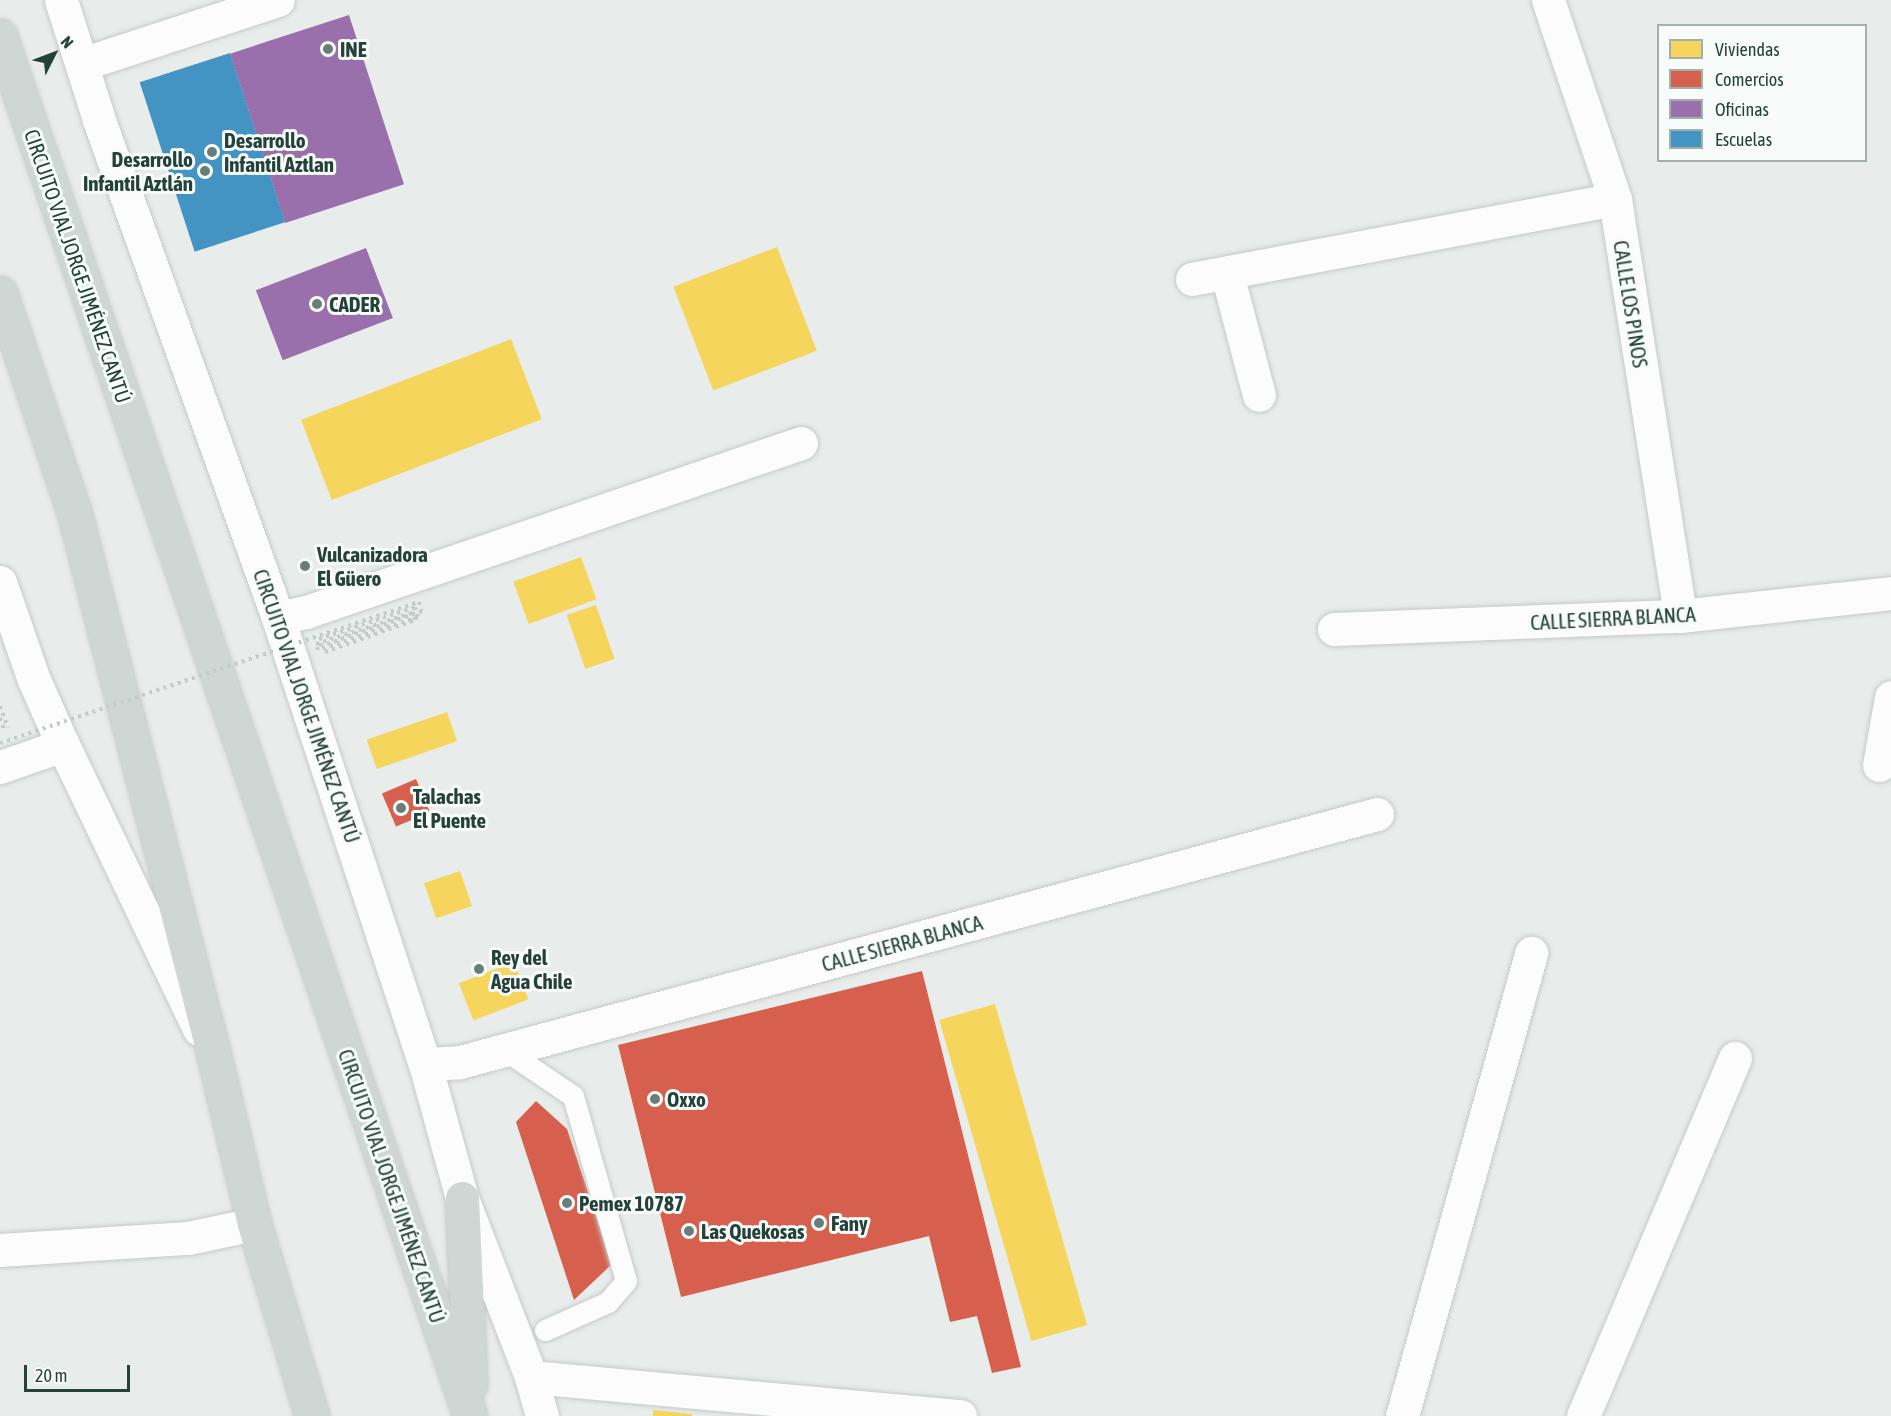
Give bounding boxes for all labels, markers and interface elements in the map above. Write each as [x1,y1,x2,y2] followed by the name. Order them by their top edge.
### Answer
[24,24,84,84] north arrow
[1657,24,1867,162] legend
[58,32,77,51] text: N
[340,36,367,62] place label: INE
[1715,39,1780,60] text: Viviendas
[321,42,335,56] marker: INE
[1715,69,1784,90] text: Comercios
[1715,99,1769,120] text: Oficinas
[19,126,137,406] street label: CIRCUITO VIAL JORGE JIMÉNEZ CANTÚ
[224,127,334,177] place label: Desarrollo Infantil Aztlan
[1715,129,1772,150] text: Escuelas
[205,145,219,159] marker: Desarrollo Infantil Aztlan
[83,146,193,196] place label: Desarrollo Infantil Aztlán
[198,164,212,178] marker: Desarrollo Infantil Aztlán
[1608,239,1654,369] street label: CALLE LOS PINOS
[329,291,380,317] place label: CADER
[310,297,324,311] marker: CADER
[317,541,428,591] place label: Vulcanizadora El Güero
[298,559,312,573] marker: Vulcanizadora El Güero
[248,566,366,846] street label: CIRCUITO VIAL JORGE JIMÉNEZ CANTÚ
[1530,601,1696,635] street label: CALLE SIERRA BLANCA
[413,783,486,833] place label: Talachas El Puente
[394,801,408,815] marker: Talachas El Puente
[819,909,985,977] street label: CALLE SIERRA BLANCA
[491,944,572,994] place label: Rey del Agua Chile
[472,962,486,976] marker: Rey del Agua Chile
[333,1046,451,1326] street label: CIRCUITO VIAL JORGE JIMÉNEZ CANTÚ
[667,1086,706,1112] place label: Oxxo
[648,1092,662,1106] marker: Oxxo
[579,1190,684,1216] place label: Pemex 10787
[560,1196,574,1210] marker: Pemex 10787
[831,1210,868,1236] place label: Fany
[812,1216,826,1230] marker: Fany
[701,1218,804,1244] place label: Las Quekosas
[682,1224,696,1238] marker: Las Quekosas
[27,1353,134,1391] scale bar
[35,1365,67,1386] text: 20 m

